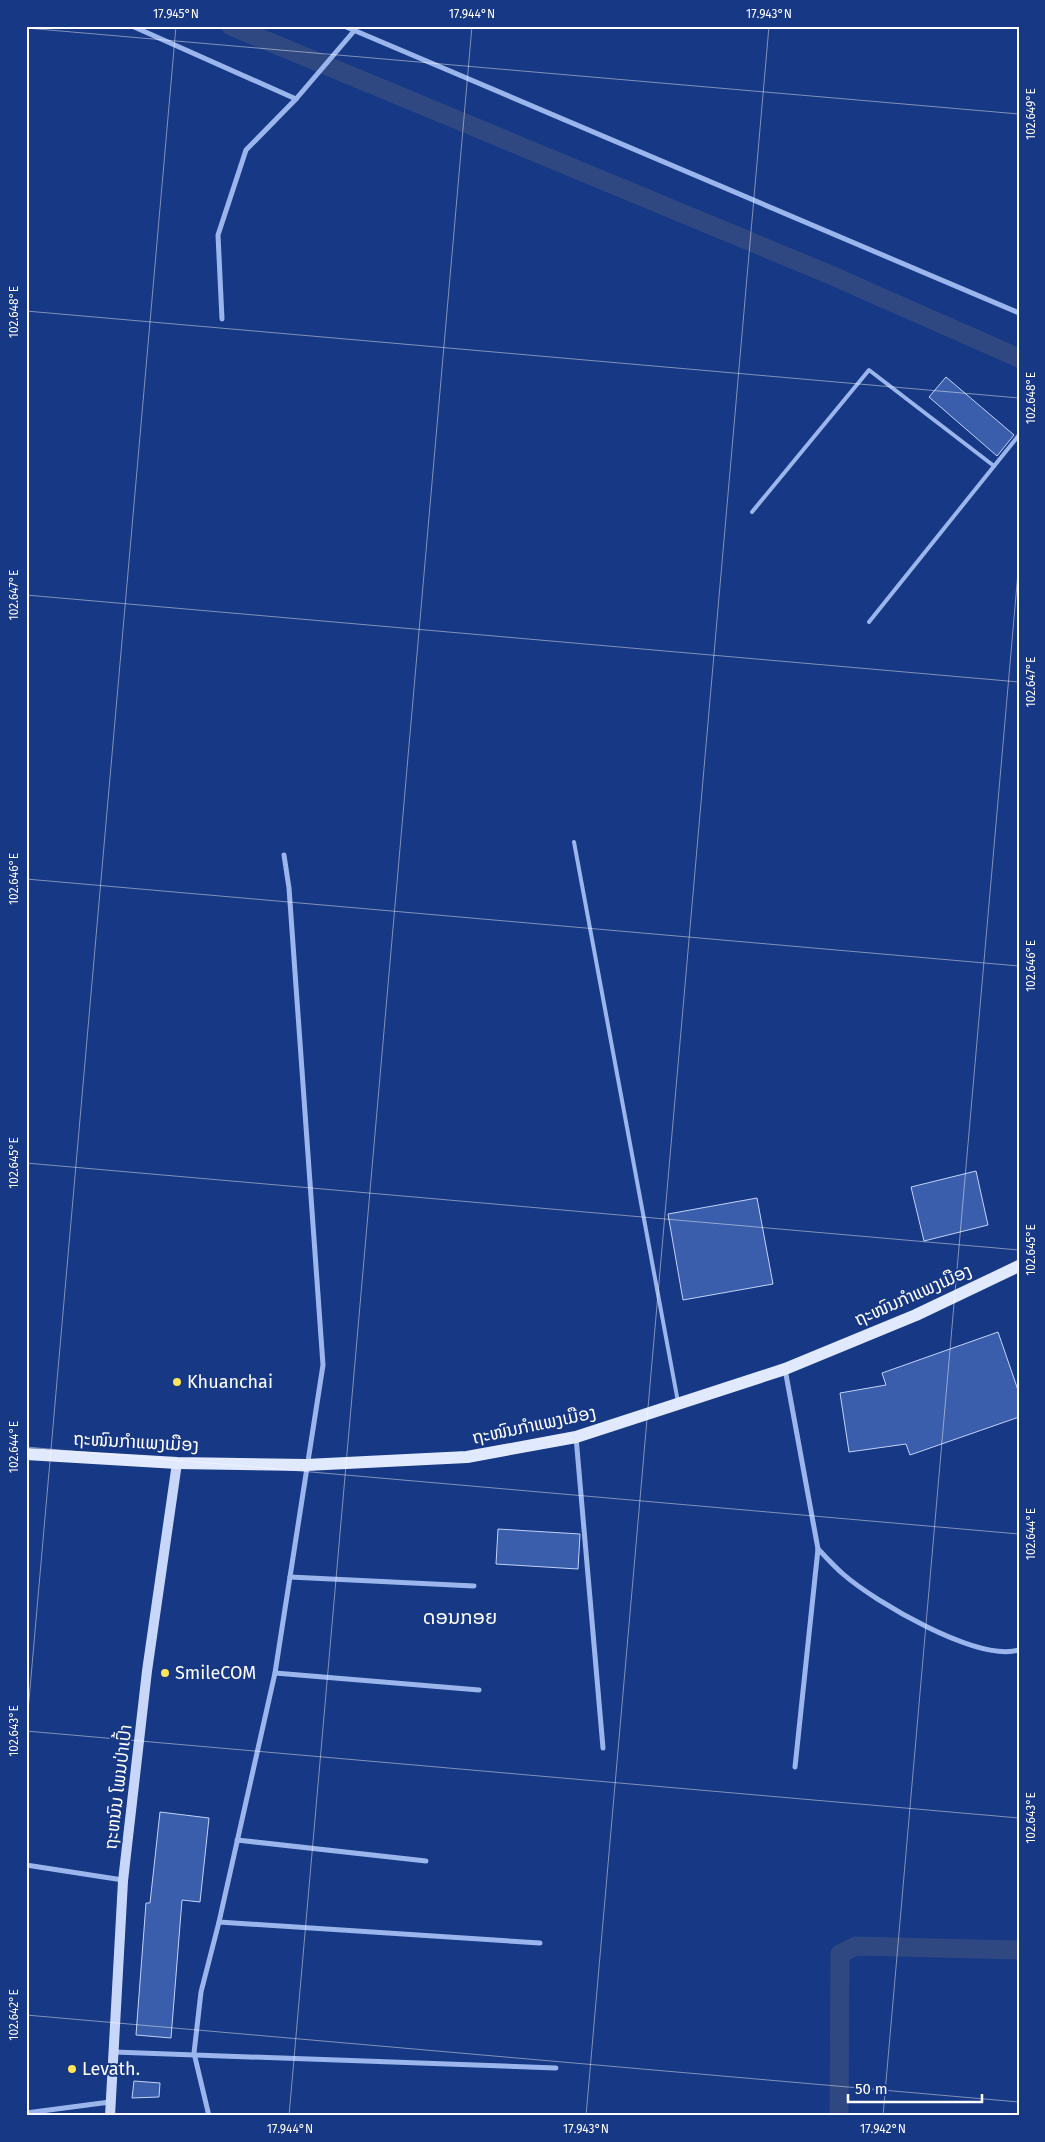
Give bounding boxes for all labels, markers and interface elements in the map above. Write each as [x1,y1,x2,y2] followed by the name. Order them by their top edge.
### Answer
[153,7,199,21] text: 17.945°N
[449,7,495,21] text: 17.944°N
[746,7,792,21] text: 17.943°N
[1024,88,1038,140] text: 102.649°E
[7,286,21,338] text: 102.648°E
[1024,372,1038,424] text: 102.648°E
[7,569,21,621] text: 102.647°E
[1024,656,1038,708] text: 102.647°E
[7,853,21,905] text: 102.646°E
[1024,940,1038,992] text: 102.646°E
[7,1137,21,1189] text: 102.645°E
[1024,1224,1038,1276] text: 102.645°E
[851,1259,975,1331] street label: ຖະໜົນກຳແພງເມືອງ
[187,1371,273,1393] place label: Khuanchai
[171,1376,183,1388] marker: Khuanchai
[470,1401,598,1449] street label: ຖະໜົນກຳແພງເມືອງ
[7,1421,21,1473] text: 102.644°E
[72,1428,200,1456] street label: ຖະໜົນກຳແພງເມືອງ
[1024,1508,1038,1560] text: 102.644°E
[423,1605,497,1629] district label: ດອນກອຍ
[175,1662,256,1684] place label: SmileCOM
[159,1667,171,1679] marker: SmileCOM
[7,1705,21,1757] text: 102.643°E
[98,1723,137,1851] street label: ຖະຫນົນ ໂພນປ່າເປົ້າ
[1024,1792,1038,1844] text: 102.643°E
[7,1989,21,2041] text: 102.642°E
[82,2058,140,2080] place label: Levath.
[66,2063,78,2075] marker: Levath.
[848,2072,981,2104] scale bar
[855,2080,888,2098] text: 50 m
[267,2122,313,2136] text: 17.944°N
[563,2122,609,2136] text: 17.943°N
[860,2122,906,2136] text: 17.942°N

